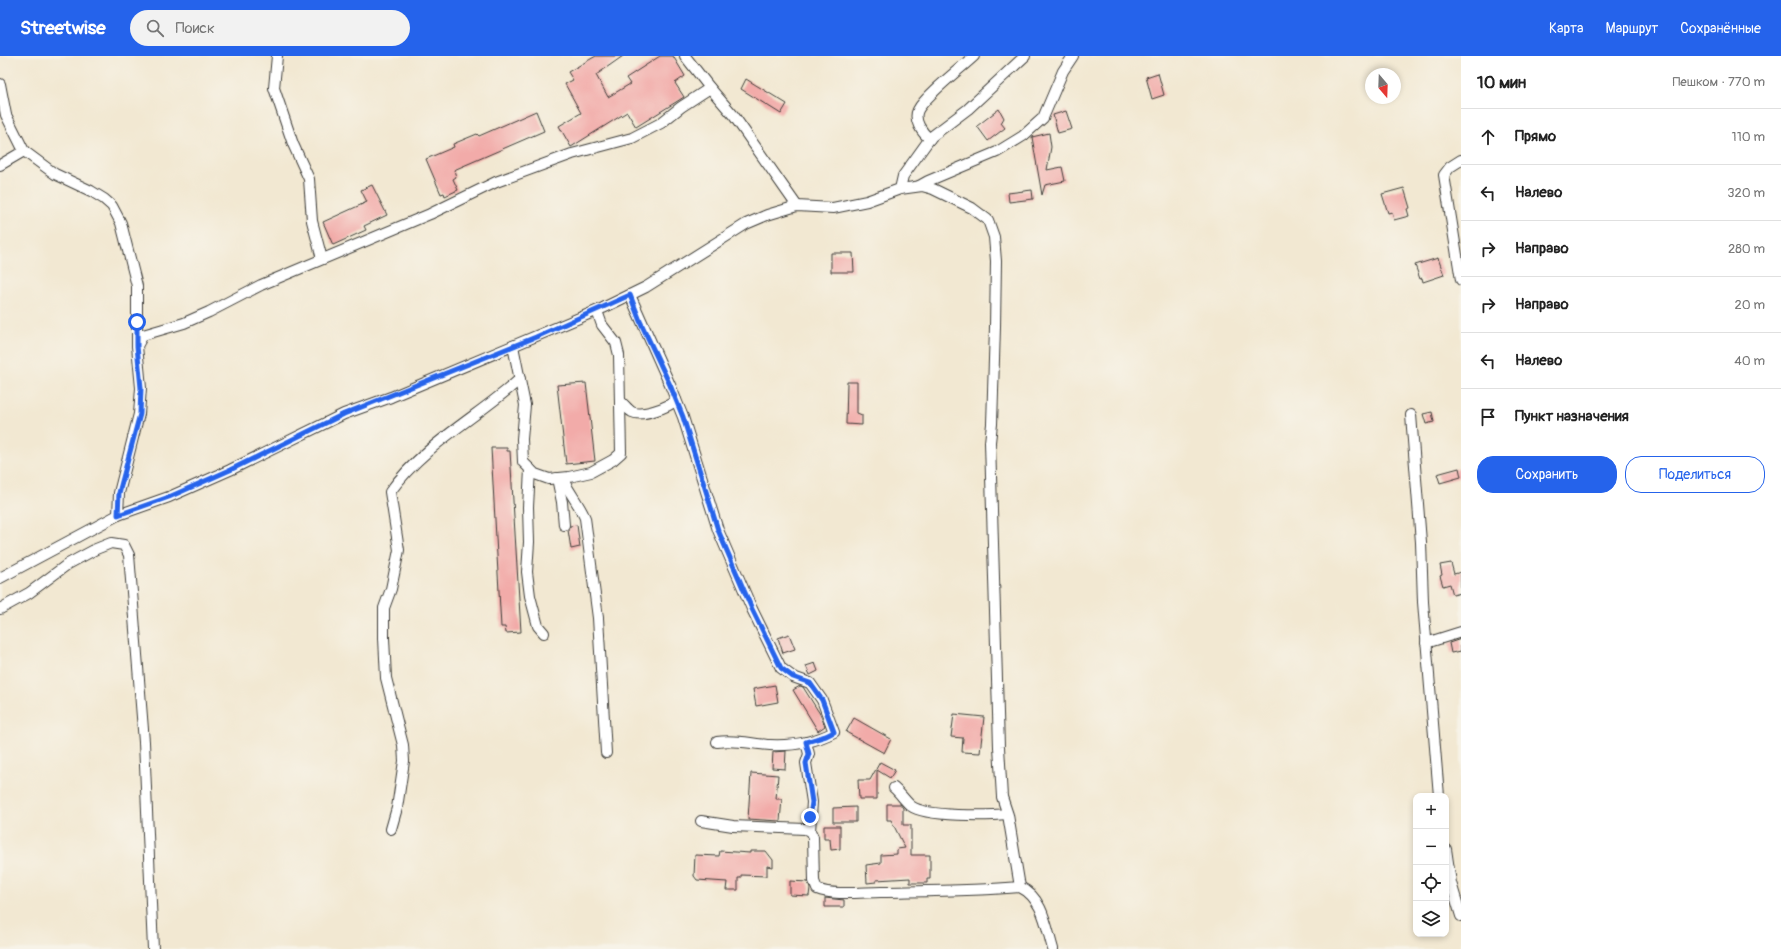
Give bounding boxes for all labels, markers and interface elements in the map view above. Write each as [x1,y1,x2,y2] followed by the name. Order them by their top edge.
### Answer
[130,10,410,46] search box
[20,16,106,40] text: Streetwise
[144,17,166,39] icon: search
[176,19,215,38] text: Поиск
[1549,20,1584,37] text: Карта
[1606,20,1658,37] text: Маршрут
[1680,20,1761,37] text: Сохранённые
[1365,68,1401,104] north arrow
[1477,72,1526,93] text: 10 мин
[1672,74,1765,90] text: Пешком · 770 m
[1477,126,1499,148] icon: ahead
[1515,127,1556,146] text: Прямо
[1732,129,1765,145] text: 110 m
[1477,182,1499,204] icon: left
[1515,183,1562,202] text: Налево
[1727,185,1765,201] text: 320 m
[1477,238,1499,260] icon: right
[1515,239,1569,258] text: Направо
[1728,241,1765,257] text: 280 m
[1477,294,1499,316] icon: right
[1515,295,1569,314] text: Направо
[1734,297,1765,313] text: 20 m
[128,313,146,331] route start
[1477,350,1499,372] icon: left
[1515,351,1562,370] text: Налево
[1734,353,1765,369] text: 40 m
[1477,406,1499,428] icon: arrive
[1515,407,1629,426] text: Пункт назначения
[1477,456,1617,493] button: Сохранить
[1625,456,1765,493] button: Поделиться
[1413,793,1449,937] map controls
[1413,793,1449,829] button: +
[801,808,819,826] route end
[1413,829,1449,865] button: −
[1413,865,1449,901] button: locate
[1413,901,1449,937] button: layers

